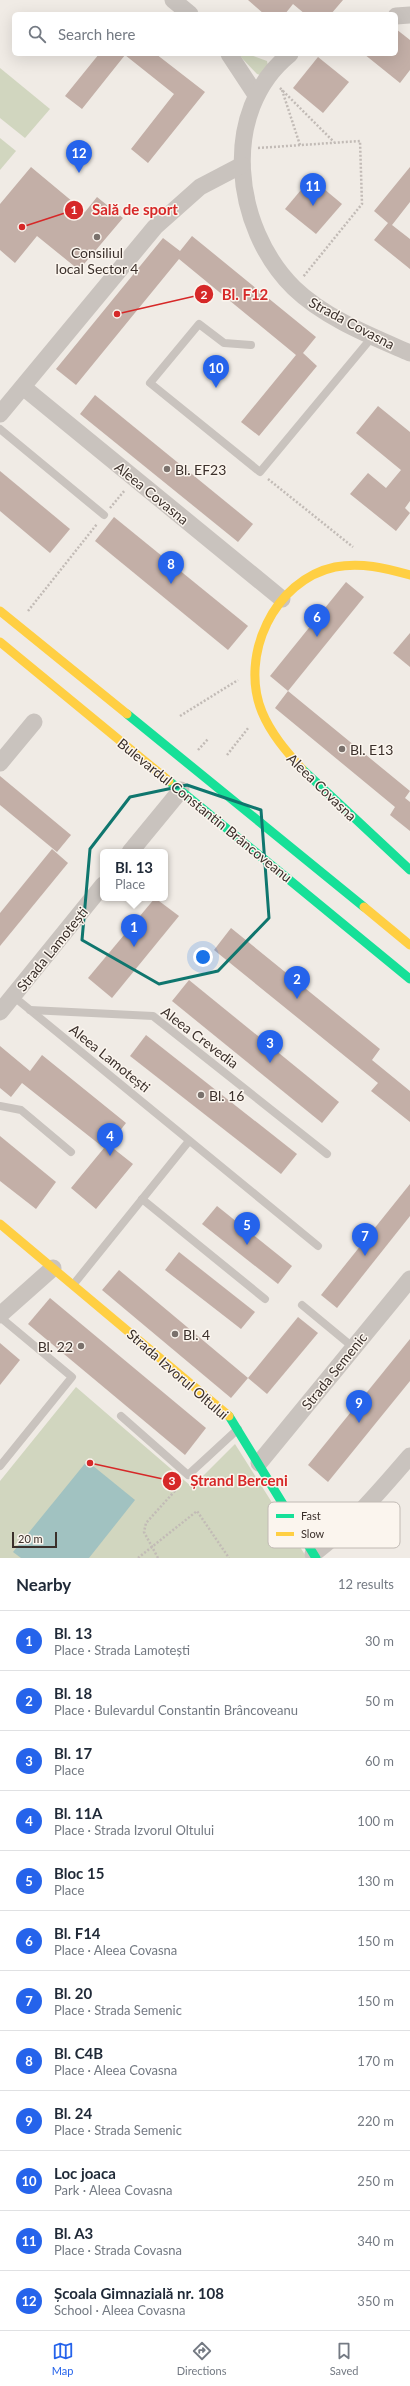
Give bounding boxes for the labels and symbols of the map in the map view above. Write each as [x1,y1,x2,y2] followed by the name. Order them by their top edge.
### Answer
[66,140,92,173] pin: 12
[300,173,326,206] pin: 11
[64,197,186,224] callout: Sală de sport
[92,200,178,218] text: Sală de sport
[71,202,78,217] text: 1
[92,232,102,242] marker: Consiliul local Sector 4
[56,244,138,277] place label: Consiliul local Sector 4
[194,281,276,308] callout: Bl. F12
[222,285,269,303] text: Bl. F12
[201,287,208,302] text: 2
[306,293,398,353] street label: Strada Covasna
[203,355,229,388] pin: 10
[112,458,192,528] street label: Aleea Covasna
[175,461,226,478] place label: Bl. EF23
[162,464,172,474] marker: Bl. EF23
[158,551,184,584] pin: 8
[304,604,330,637] pin: 6
[114,734,296,886] street label: Bulevardul Constantin Brâncoveanu
[350,741,393,758] place label: Bl. E13
[337,744,347,754] marker: Bl. E13
[284,750,360,824] street label: Aleea Covasna
[13,904,91,994] street label: Strada Lamotești
[121,914,147,947] pin: 1
[193,947,213,967] your location
[284,966,310,999] pin: 2
[158,1003,242,1072] street label: Aleea Crevedia
[66,1020,154,1096] street label: Aleea Lamotești
[257,1030,283,1063] pin: 3
[209,1087,244,1104] place label: Bl. 16
[196,1090,206,1100] marker: Bl. 16
[97,1123,123,1156] pin: 4
[234,1212,260,1245] pin: 5
[352,1223,378,1256] pin: 7
[124,1325,232,1423] street label: Strada Izvorul Oltului
[183,1326,210,1343] place label: Bl. 4
[170,1329,180,1339] marker: Bl. 4
[298,1329,370,1413] street label: Strada Semenic
[38,1338,73,1355] place label: Bl. 22
[76,1341,86,1351] marker: Bl. 22
[346,1390,372,1423] pin: 9
[162,1467,296,1494] callout: Ștrand Berceni
[190,1471,288,1489] text: Ștrand Berceni
[169,1473,176,1488] text: 3
[268,1502,400,1548] legend
[301,1509,321,1522] text: Fast
[301,1527,325,1540] text: Slow
[12,1530,57,1549] scale bar

